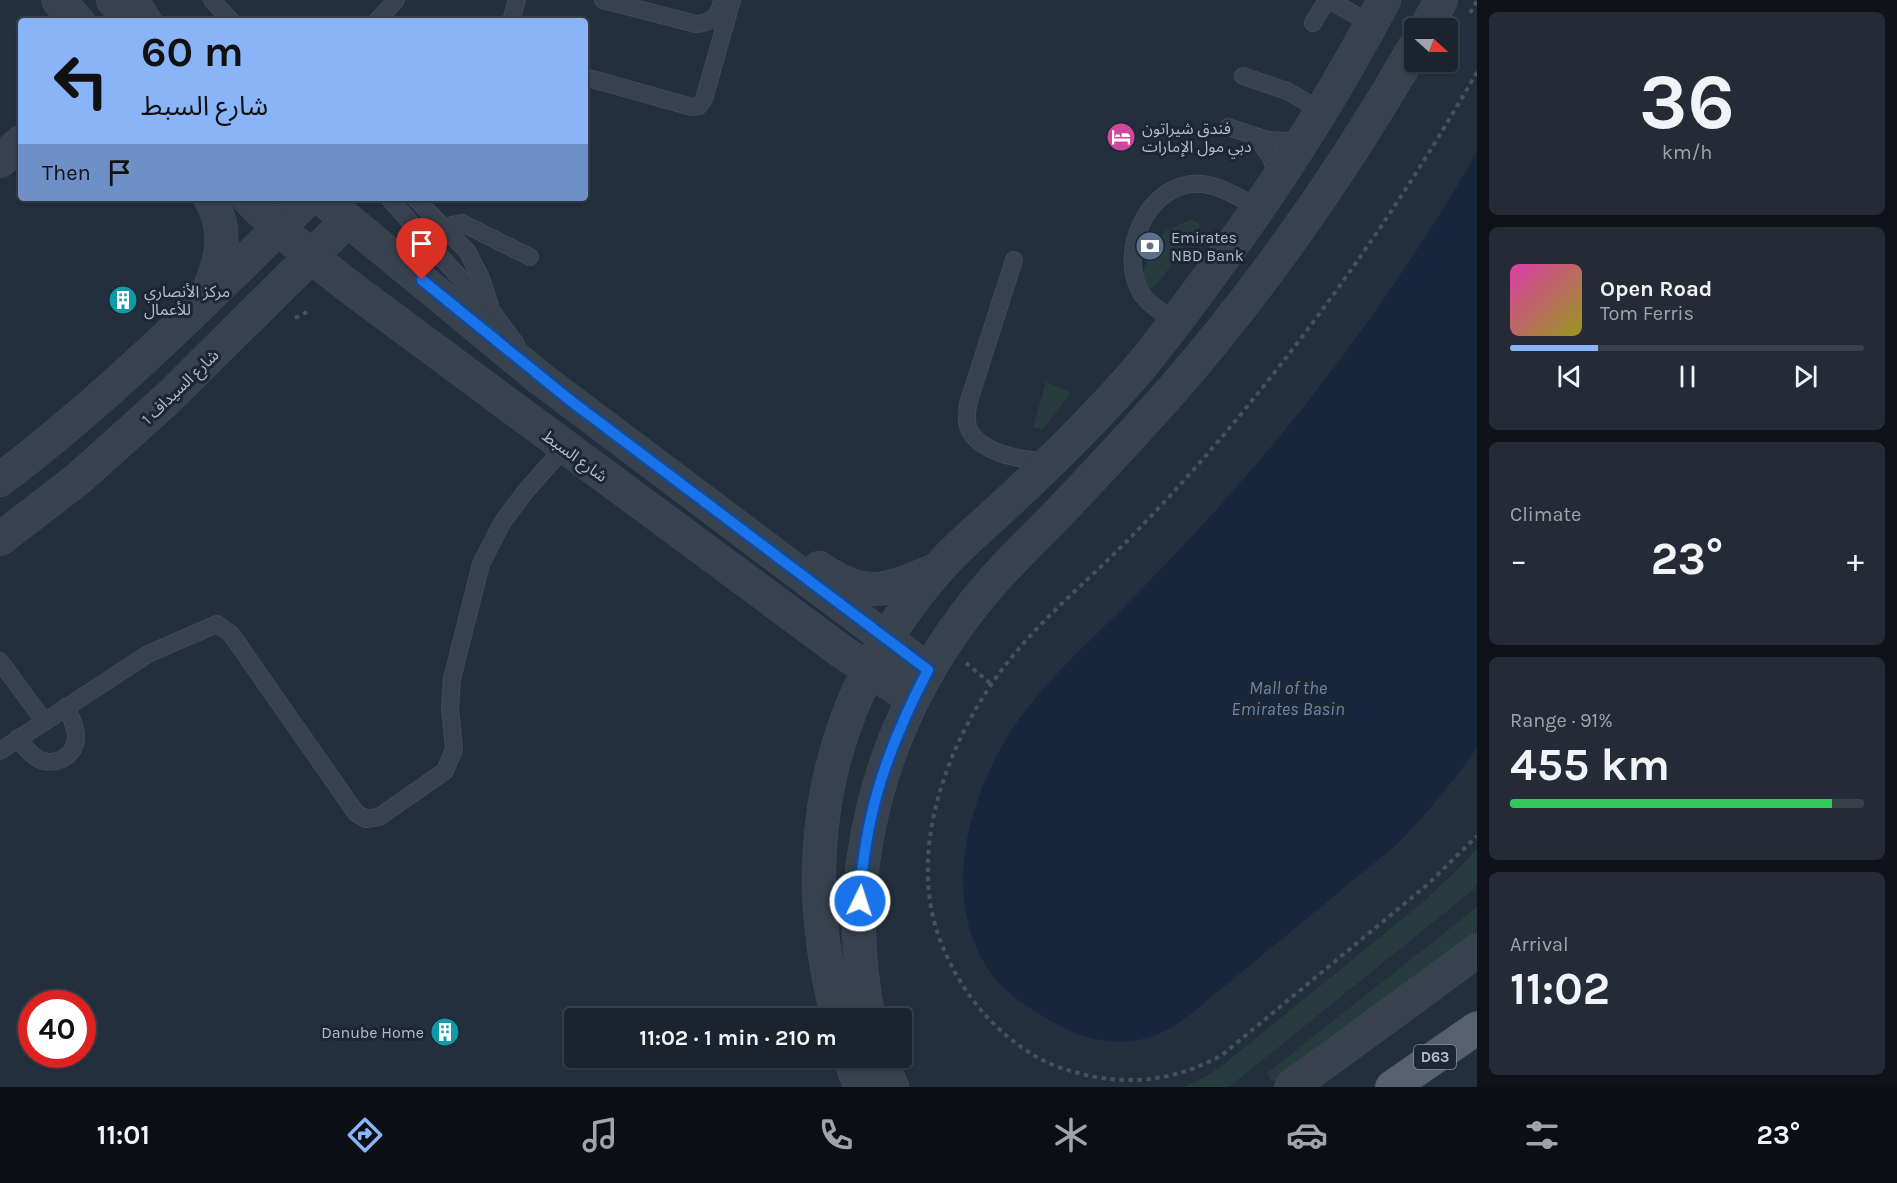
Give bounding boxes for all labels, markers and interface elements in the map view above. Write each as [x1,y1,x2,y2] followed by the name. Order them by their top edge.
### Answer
[1404,18,1458,72] north arrow
[1404,18,1458,72] map controls
[141,27,244,77] text: 60 m
[42,42,120,120] icon: left
[1639,56,1735,148] text: 36
[141,90,268,122] text: شارع السبط
[1142,119,1252,158] place label: فندق شيراتون دبي مول الإمارات
[1105,121,1137,153] hotel icon: فندق شيراتون دبي مول الإمارات
[1662,141,1712,164] text: km/h
[103,156,136,189] icon: arrive
[42,160,91,186] text: Then
[396,218,447,280] pin
[405,227,438,260] icon: arrive
[1171,228,1244,265] place label: Emirates NBD Bank
[1134,230,1166,262] bank icon: Emirates NBD Bank
[1600,276,1712,302] text: Open Road
[144,282,230,320] place label: مركز الأنصاري للأعمال
[107,284,139,316] building icon: مركز الأنصاري للأعمال
[1600,302,1694,325] text: Tom Ferris
[138,346,225,431] street label: شارع السيداف 1
[1553,360,1586,393] icon: previous
[1671,360,1704,393] icon: pause
[1789,360,1822,393] icon: next
[537,426,611,488] street label: شارع السبط
[1510,503,1581,526] text: Climate
[1651,533,1723,585] text: 23°
[1510,541,1527,579] text: −
[1847,541,1864,579] text: +
[1231,677,1345,720] water label: Mall of the Emirates Basin
[1510,709,1613,732] text: Range · 91%
[1510,739,1670,791] text: 455 km
[828,869,892,933] position arrow
[1510,933,1569,956] text: Arrival
[1510,963,1610,1015] text: 11:02
[18,990,96,1068] speed limit sign: 40
[429,1016,461,1048] building icon: Danube Home
[321,1023,424,1042] place label: Danube Home
[639,1025,837,1051] text: 11:02 · 1 min · 210 m
[1414,1045,1456,1069] road number: D63
[344,1114,386,1156] icon: directions
[579,1114,621,1156] icon: music
[815,1114,857,1156] icon: phone
[1050,1114,1092,1156] icon: climate
[1286,1114,1328,1156] icon: car
[1521,1114,1563,1156] icon: filters
[97,1119,150,1151] text: 11:01
[1757,1119,1800,1151] text: 23°

